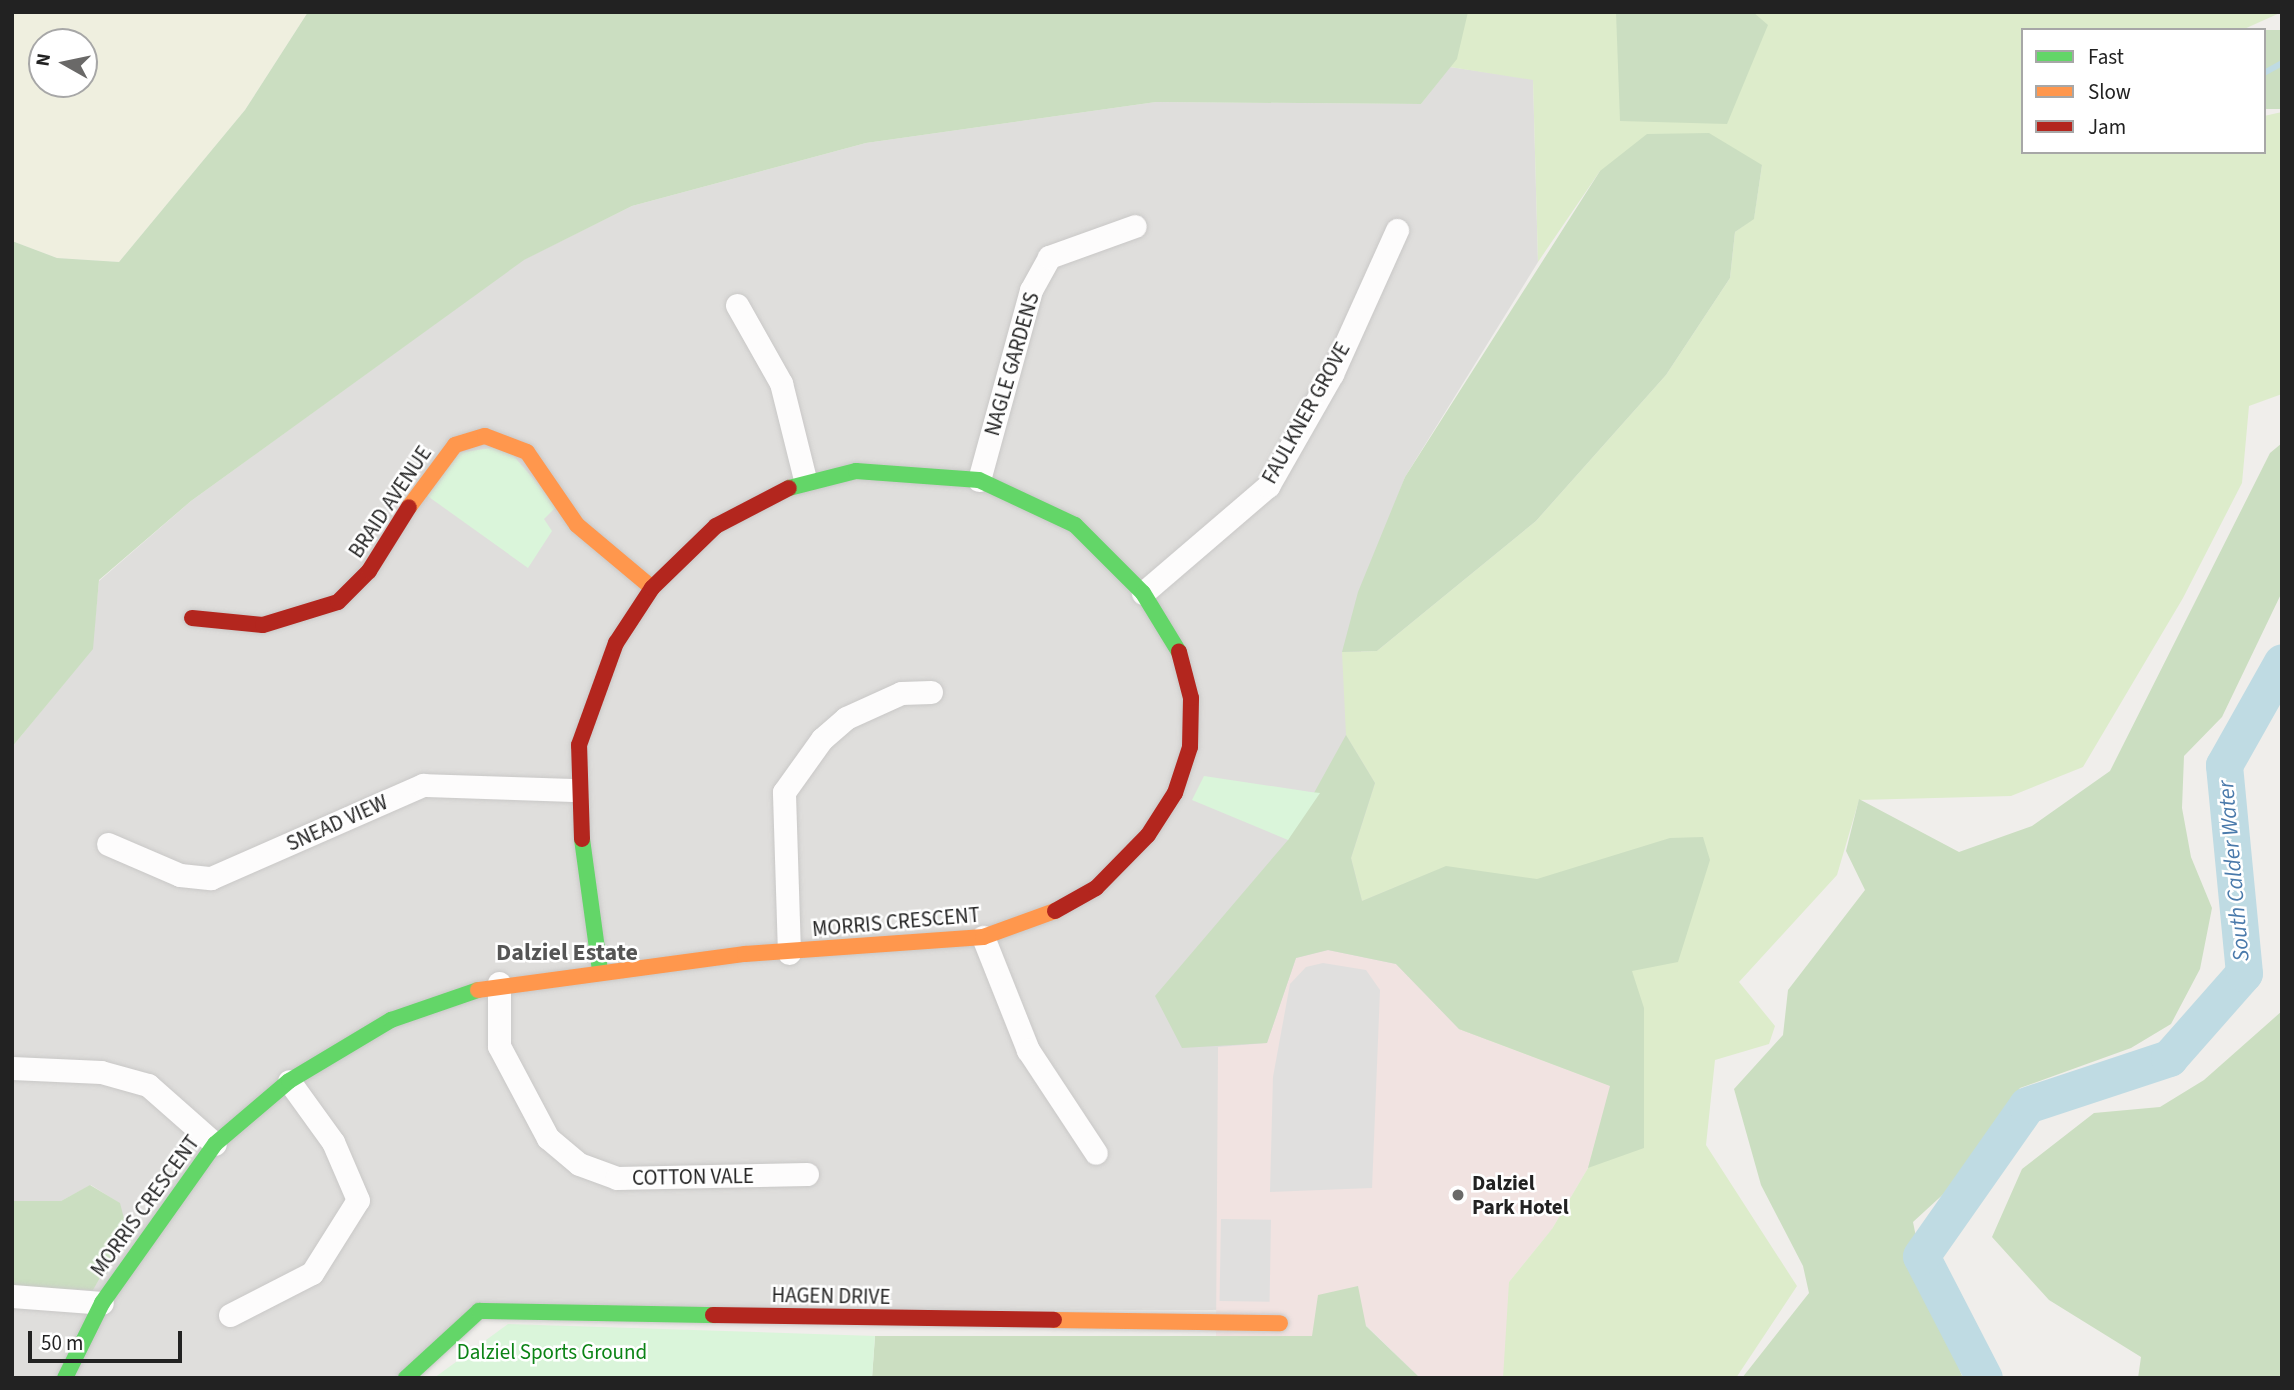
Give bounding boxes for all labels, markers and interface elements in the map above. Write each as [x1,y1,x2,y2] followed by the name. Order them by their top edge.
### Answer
[28,28,98,98] north arrow
[2021,28,2266,154] legend
[2088,42,2124,72] text: Fast
[29,52,58,68] text: N
[2088,77,2131,107] text: Slow
[2088,112,2126,142] text: Jam
[979,289,1045,439] street label: NAGLE GARDENS
[1257,338,1355,488] street label: FAULKNER GROVE
[343,441,437,563] street label: BRAID AVENUE
[2212,779,2256,963] water label: South Calder Water
[282,789,392,857] street label: SNEAD VIEW
[811,902,981,942] street label: MORRIS CRESCENT
[496,939,638,967] district label: Dalziel Estate
[85,1131,205,1281] street label: MORRIS CRESCENT
[632,1163,754,1191] street label: COTTON VALE
[1472,1170,1569,1220] place label: Dalziel Park Hotel
[1450,1187,1466,1203] marker: Dalziel Park Hotel
[771,1282,891,1310] street label: HAGEN DRIVE
[32,1316,186,1360] scale bar
[41,1328,83,1358] text: 50 m
[457,1339,647,1365] park label: Dalziel Sports Ground

